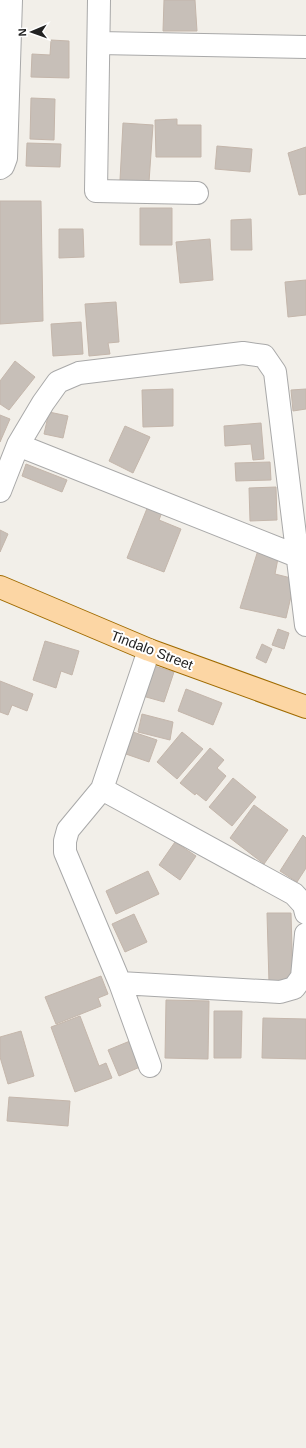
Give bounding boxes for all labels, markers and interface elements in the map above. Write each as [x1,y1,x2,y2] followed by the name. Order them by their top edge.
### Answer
[12,12,52,52] north arrow
[16,28,28,37] text: N
[109,627,195,673] street label: Tindalo Street

